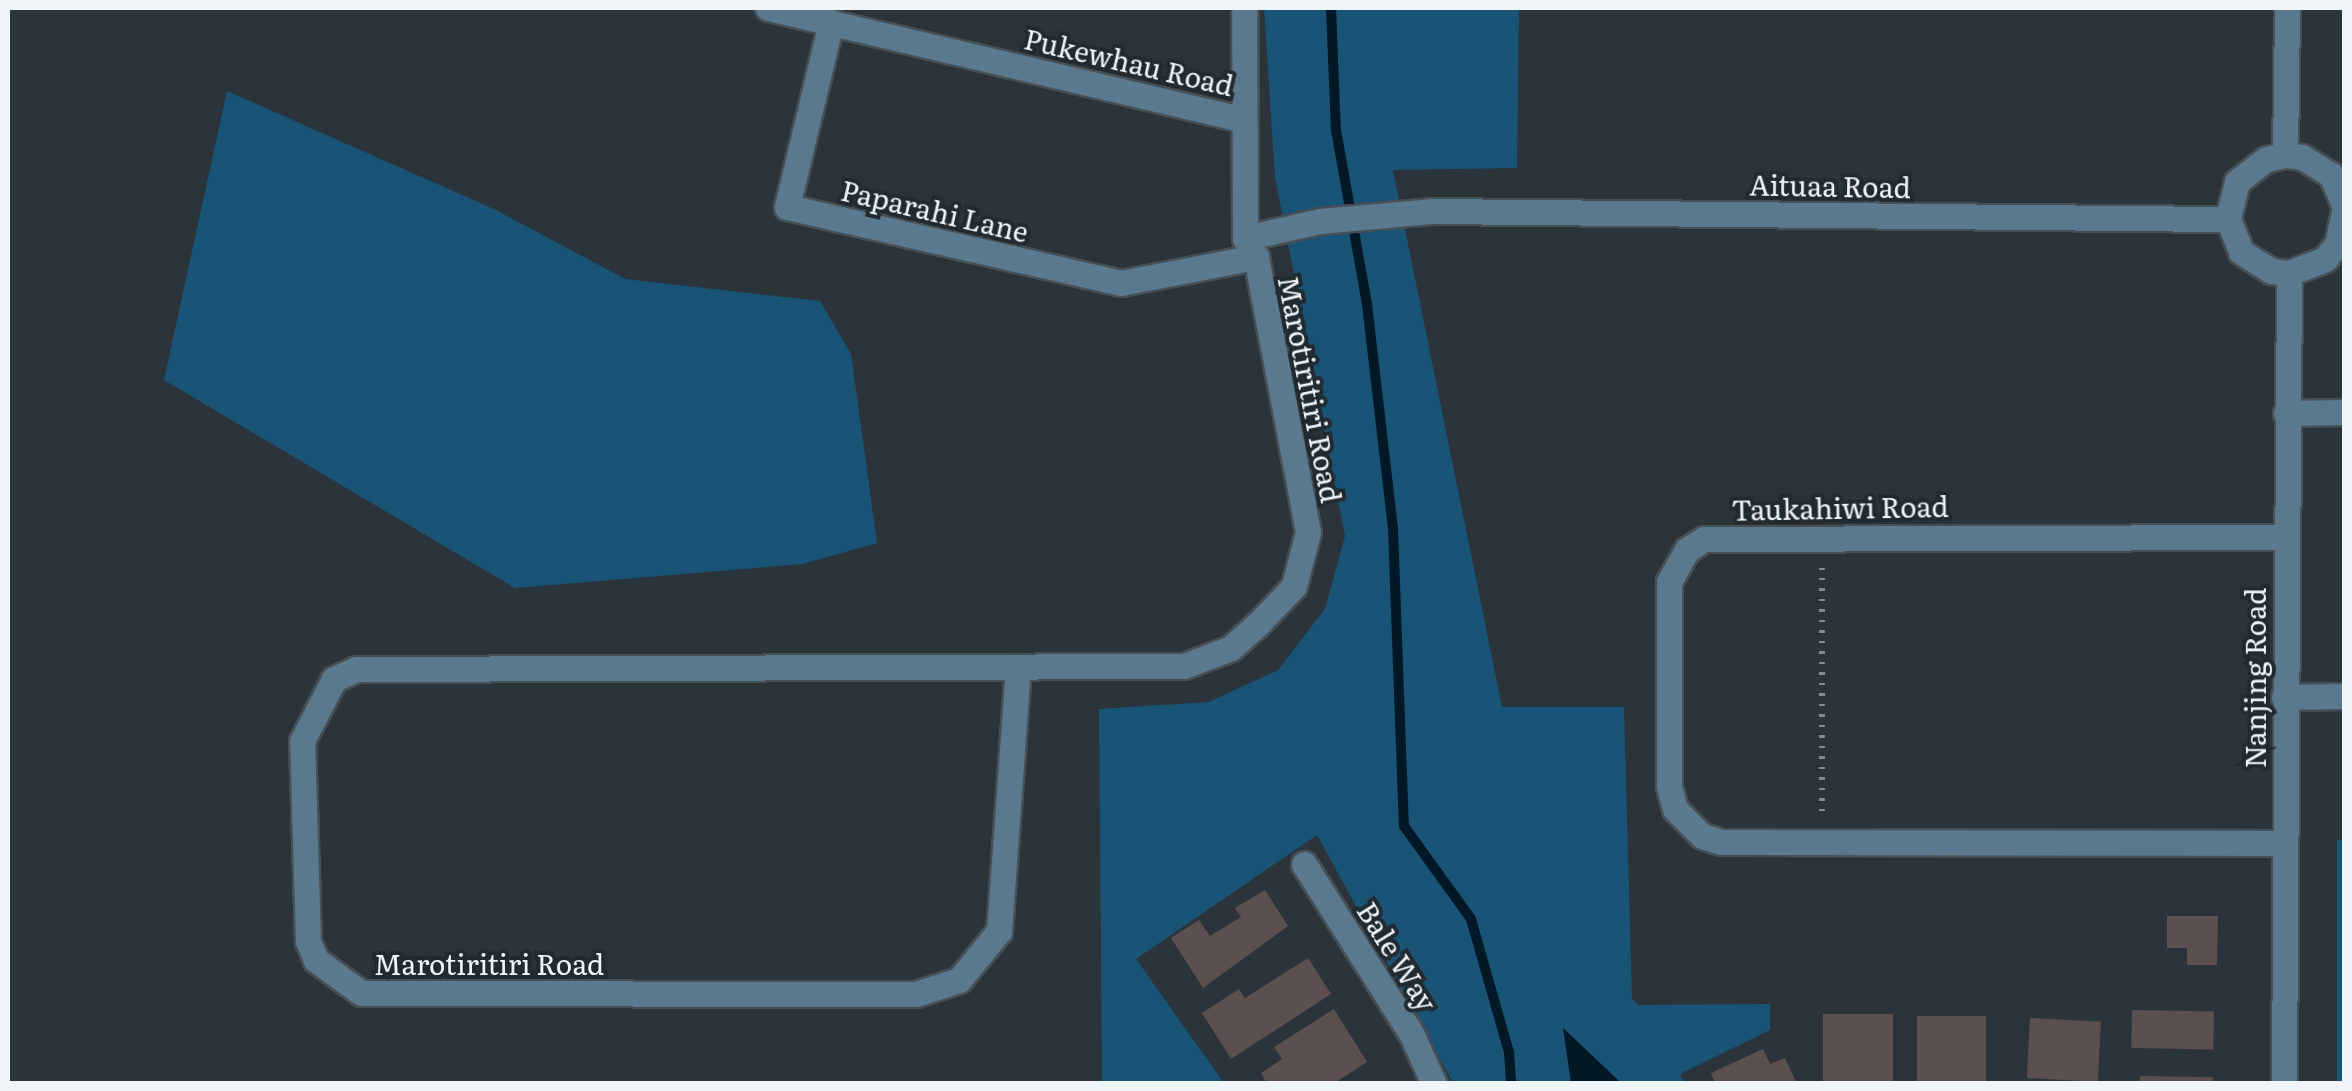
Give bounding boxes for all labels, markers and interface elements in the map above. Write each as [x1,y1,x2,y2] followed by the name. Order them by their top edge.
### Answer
[1021,21,1237,101] street label: Pukewhau Road
[1749,167,1911,203] street label: Aituaa Road
[838,172,1032,248] street label: Paparahi Lane
[1273,273,1349,505] street label: Marotiritiri Road
[1731,488,1949,526] street label: Taukahiwi Road
[2237,588,2271,768] street label: Nanjing Road
[1351,895,1445,1017] street label: Bale Way
[374,946,604,980] street label: Marotiritiri Road

